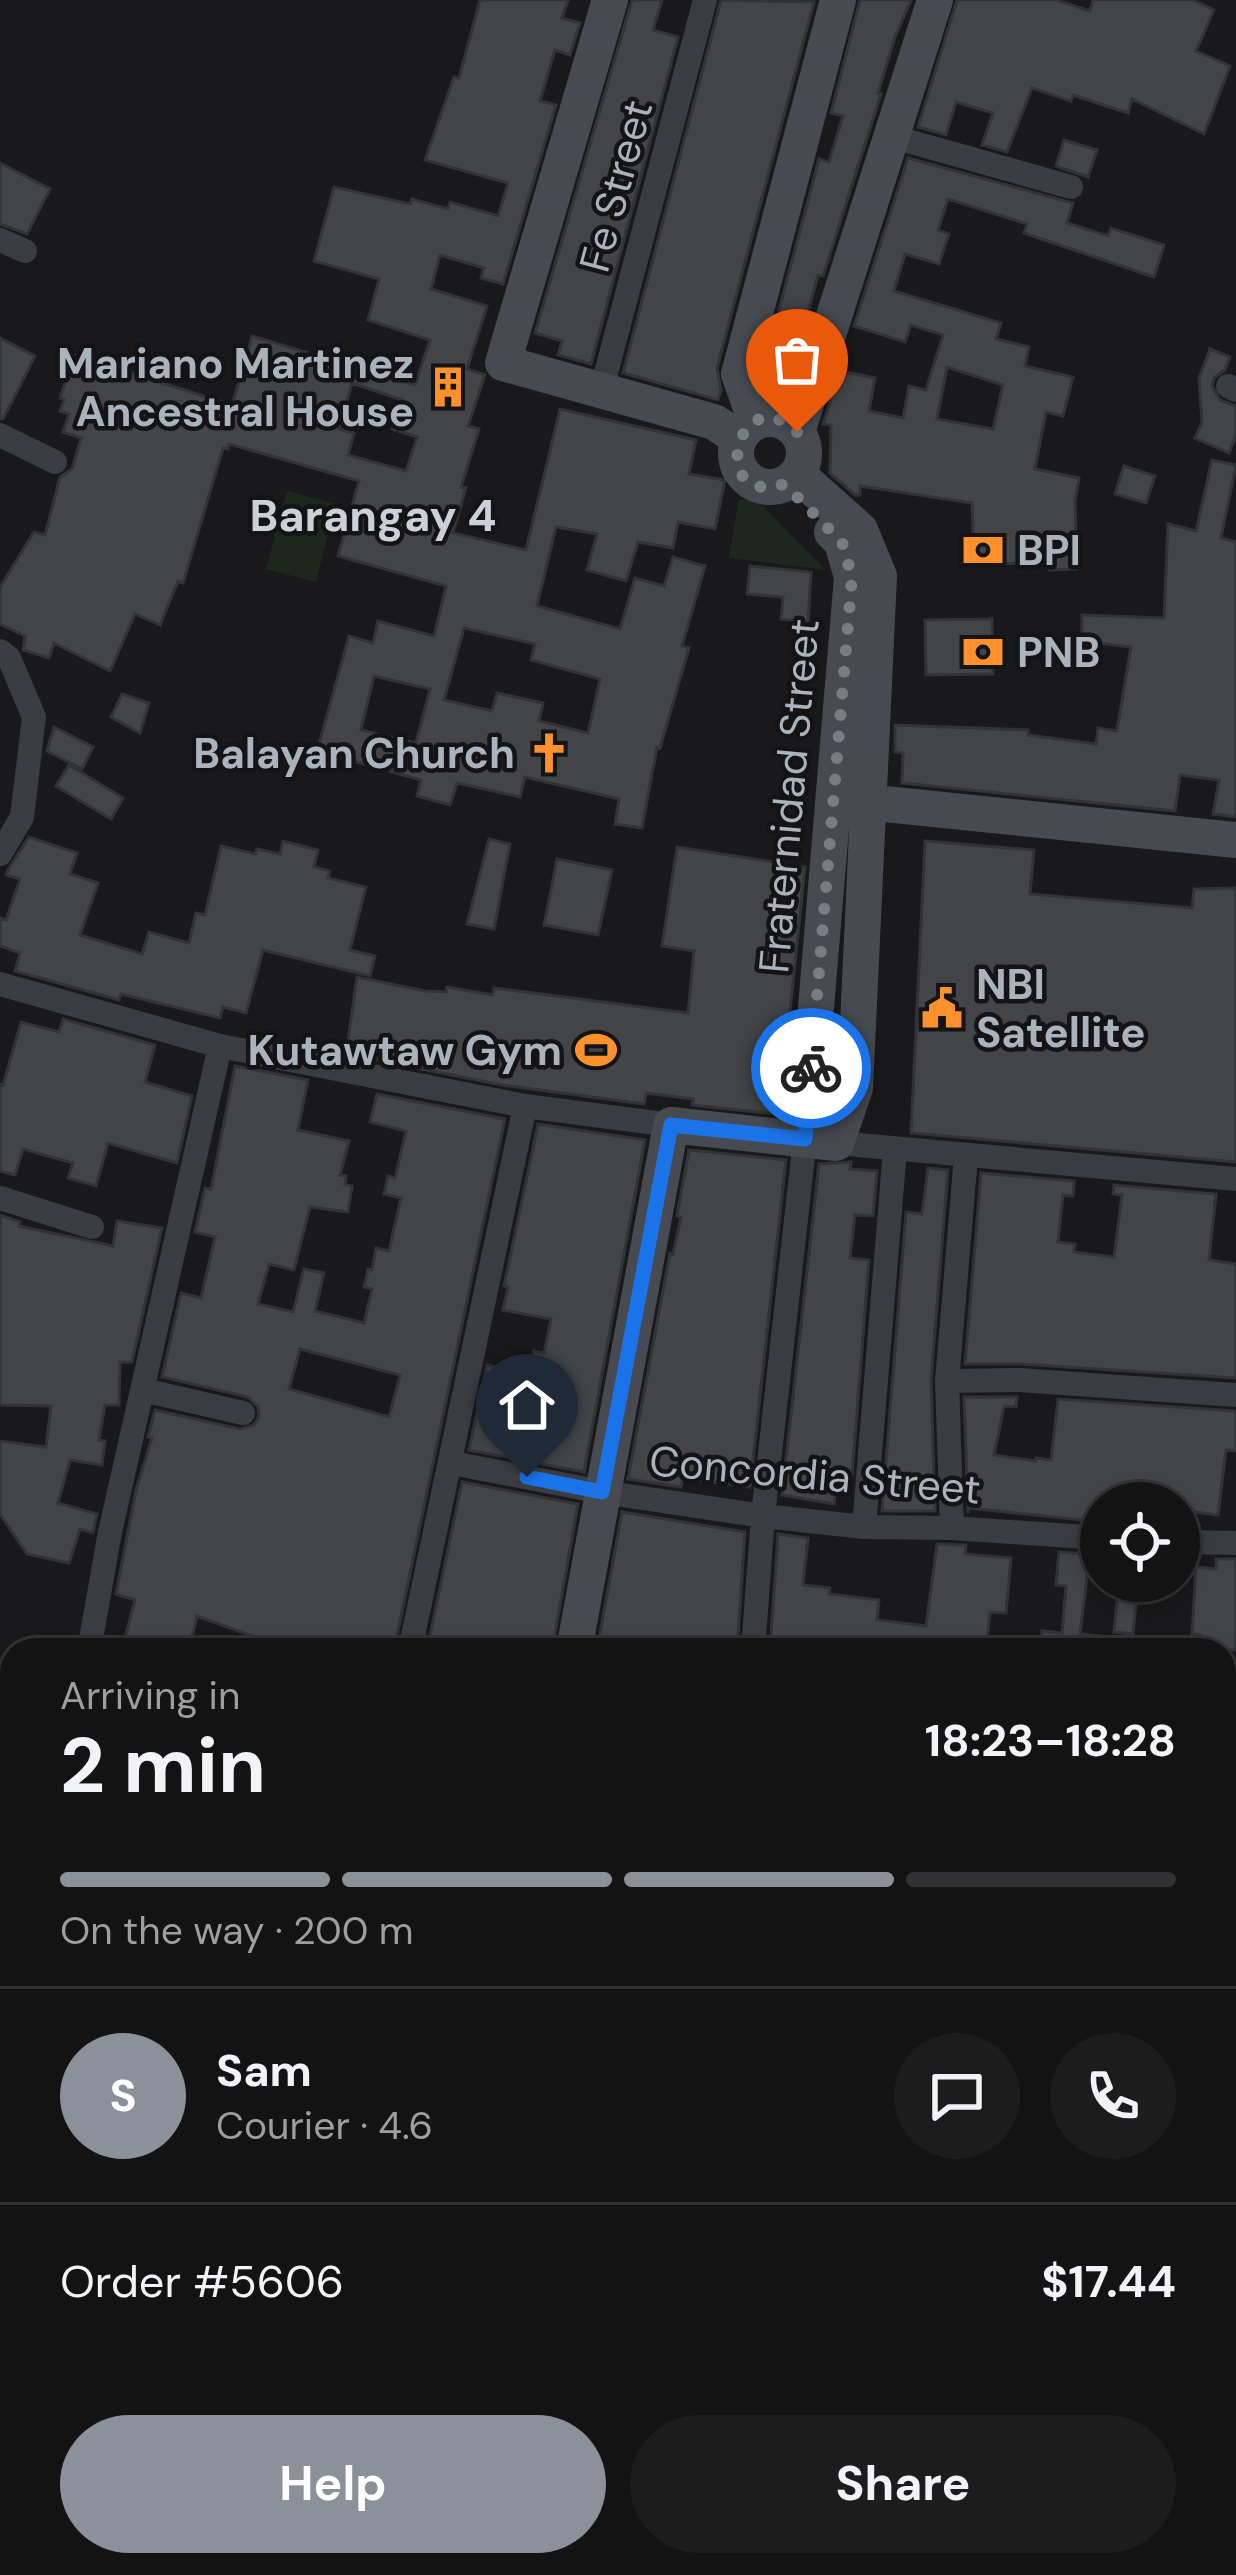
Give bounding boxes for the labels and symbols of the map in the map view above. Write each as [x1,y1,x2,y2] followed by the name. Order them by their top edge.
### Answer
[567,94,665,278] street label: Fe Street
[746,309,848,432] pin
[57,336,414,439] place label: Mariano Martinez Ancestral House
[425,364,471,410] building icon: Mariano Martinez Ancestral House
[249,486,497,545] district label: Barangay 4
[1017,523,1081,578] place label: BPI
[960,527,1006,573] bank icon: BPI
[746,617,832,975] street label: Fraternidad Street
[1017,625,1100,680] place label: PNB
[960,629,1006,675] bank icon: PNB
[193,726,515,781] place label: Balayan Church
[526,730,572,776] church icon: Balayan Church
[976,957,1146,1060] place label: NBI Satellite
[919,985,965,1031] public building icon: NBI Satellite
[751,1008,871,1128] courier
[247,1023,562,1078] place label: Kutawtaw Gym
[573,1027,619,1073] sports icon: Kutawtaw Gym
[476,1354,578,1477] pin
[647,1433,983,1517] street label: Concordia Street

